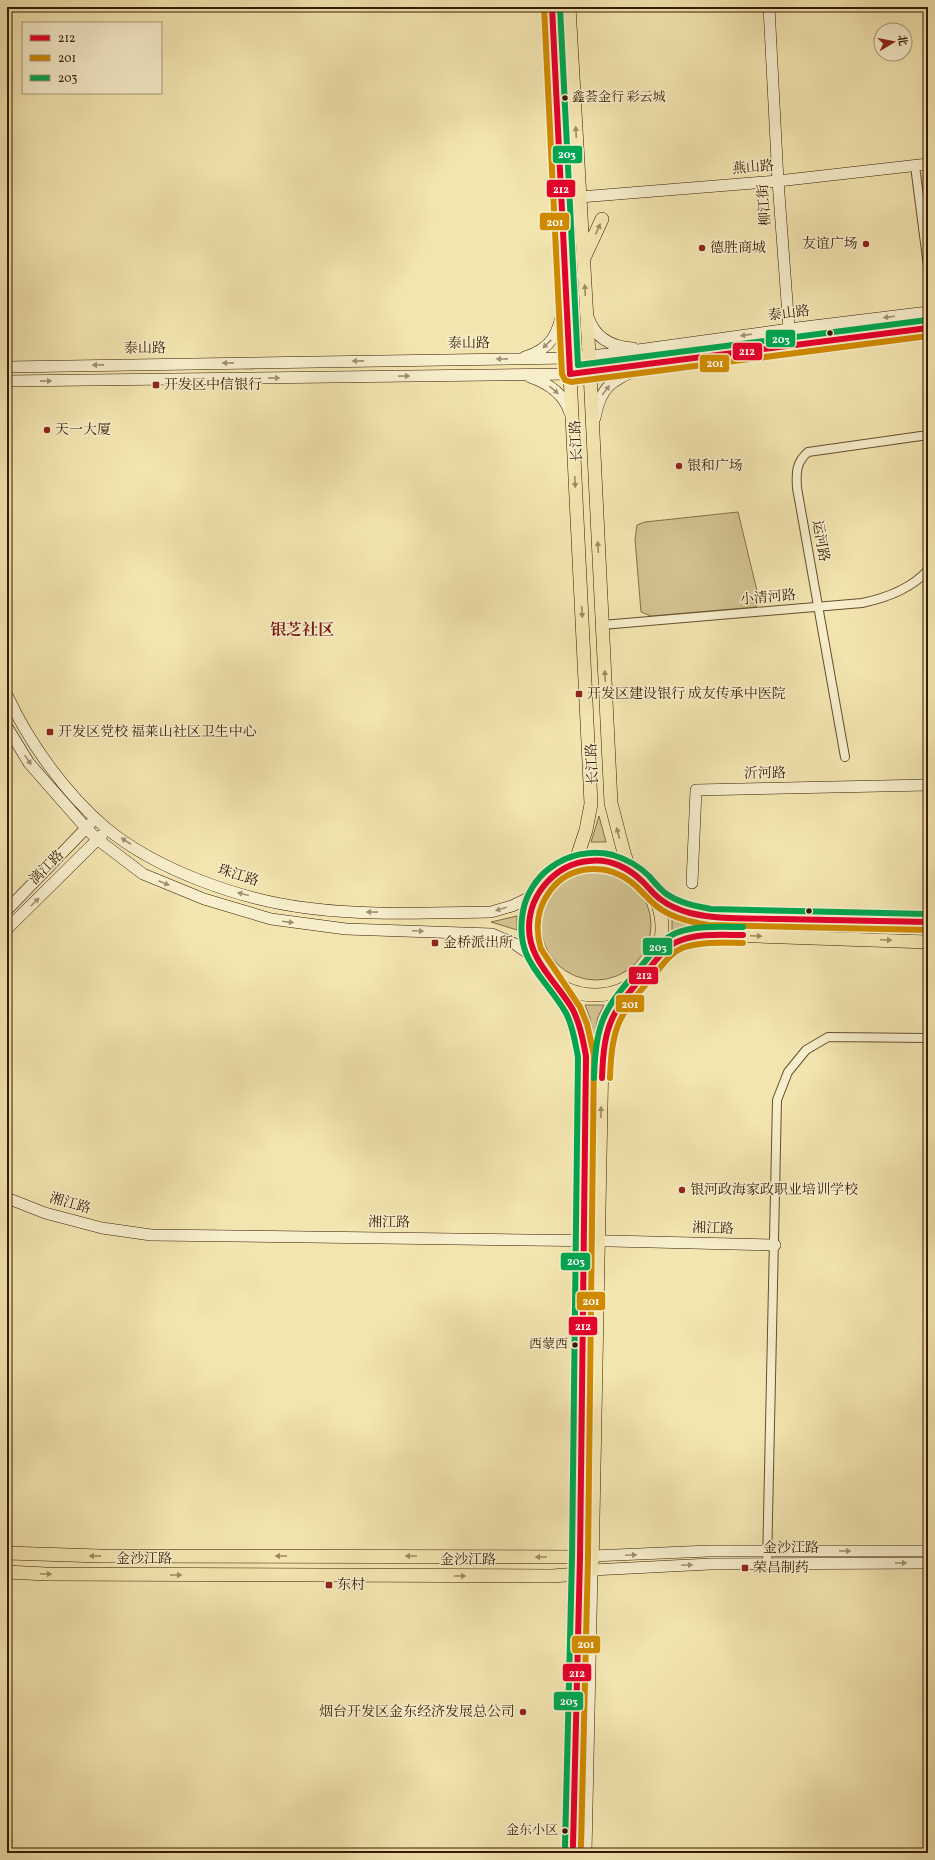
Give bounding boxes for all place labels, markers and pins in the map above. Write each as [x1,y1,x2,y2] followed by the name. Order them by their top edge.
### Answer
[572,89,666,107] place label: 鑫荟金行 彩云城
[560,93,570,103] marker: 鑫荟金行 彩云城
[802,235,858,254] place label: 友谊广场
[710,239,766,258] place label: 德胜商城
[861,239,871,249] marker: 友谊广场
[697,243,707,253] marker: 德胜商城
[825,328,835,338] unlabelled marker
[164,376,262,395] place label: 开发区中信银行
[151,380,161,390] marker: 开发区中信银行
[55,421,111,440] place label: 天一大厦
[42,425,52,435] marker: 天一大厦
[687,457,743,476] place label: 银和广场
[674,461,684,471] marker: 银和广场
[587,685,786,704] place label: 开发区建设银行 成友传承中医院
[574,689,584,699] marker: 开发区建设银行 成友传承中医院
[58,723,257,742] place label: 开发区党校 福莱山社区卫生中心
[45,727,55,737] marker: 开发区党校 福莱山社区卫生中心
[804,906,814,916] unlabelled marker
[443,934,513,953] place label: 金桥派出所
[430,938,440,948] marker: 金桥派出所
[690,1181,858,1200] place label: 银河政海家政职业培训学校
[677,1185,687,1195] marker: 银河政海家政职业培训学校
[529,1336,568,1354] place label: 西蒙西
[570,1340,580,1350] marker: 西蒙西
[753,1559,809,1578] place label: 荣昌制药
[740,1563,750,1573] marker: 荣昌制药
[337,1576,365,1595] place label: 东村
[324,1580,334,1590] marker: 东村
[319,1703,515,1722] place label: 烟台开发区金东经济发展总公司
[518,1707,528,1717] marker: 烟台开发区金东经济发展总公司
[506,1822,558,1840] place label: 金东小区
[560,1826,570,1836] marker: 金东小区

